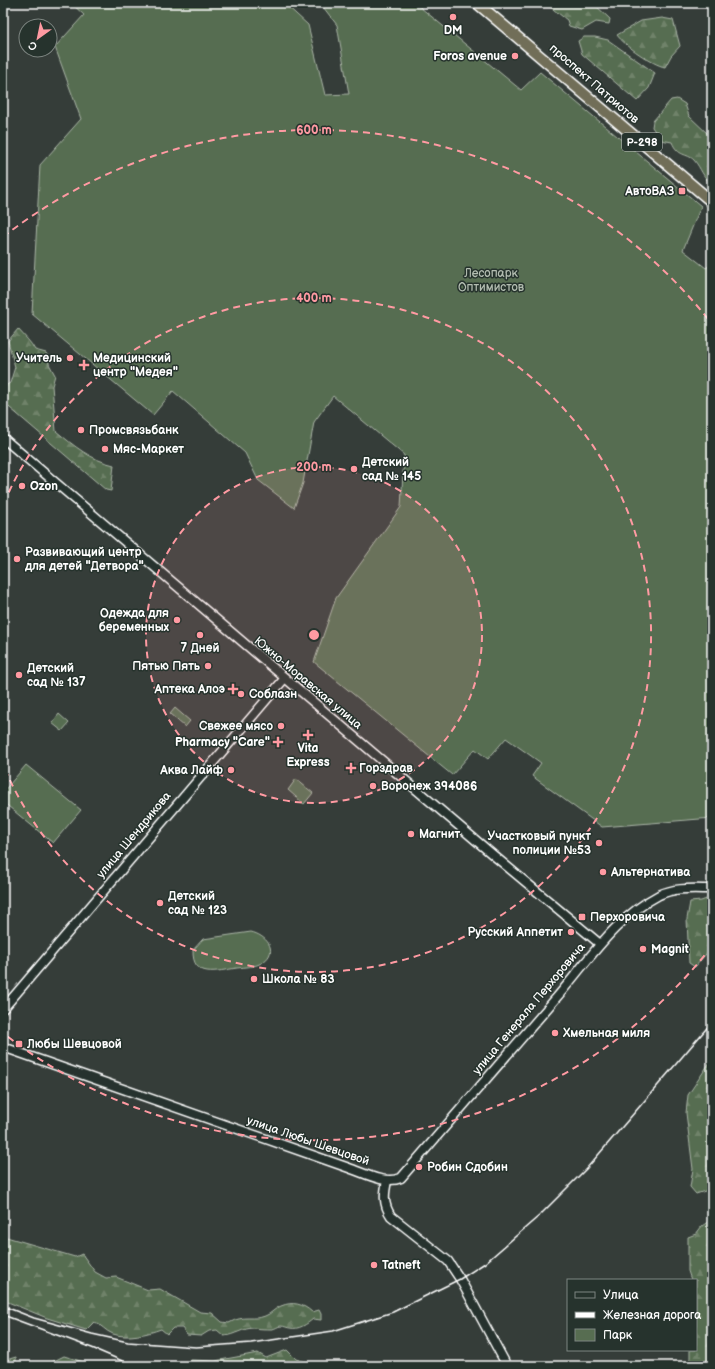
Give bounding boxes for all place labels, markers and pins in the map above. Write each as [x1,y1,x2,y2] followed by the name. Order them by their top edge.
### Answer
[448,12,458,22] marker: DM
[444,23,462,38] place label: DM
[433,49,507,64] place label: Foros avenue
[510,51,520,61] marker: Foros avenue
[624,184,675,199] place label: АвтоВАЗ
[677,186,687,196] marker: АвтоВАЗ
[16,351,63,366] place label: Учитель
[93,351,178,380] place label: Медицинский центр "Медея"
[65,353,75,363] marker: Учитель
[78,359,90,371] marker: Медицинский центр "Медея"
[89,423,179,438] place label: Промсвязьбанк
[76,425,86,435] marker: Промсвязьбанк
[113,442,184,457] place label: Мяс-Маркет
[100,444,110,454] marker: Мяс-Маркет
[362,455,421,484] place label: Детский сад № 145
[349,464,359,474] marker: Детский сад № 145
[30,479,58,494] place label: Ozon
[17,481,27,491] marker: Ozon
[24,545,144,574] place label: Развивающий центр для детей "Детвора"
[12,554,22,564] marker: Развивающий центр для детей "Детвора"
[99,606,170,635] place label: Одежда для беременных
[172,615,182,625] marker: Одежда для беременных
[307,628,321,642] centre of rings
[195,630,205,640] marker: 7 Дней
[181,641,219,656] place label: 7 Дней
[132,659,201,674] place label: Пятью Пять
[27,661,86,690] place label: Детский сад № 137
[203,661,213,671] marker: Пятью Пять
[14,670,24,680] marker: Детский сад № 137
[153,682,225,697] place label: Аптека Алоэ
[228,684,238,694] marker: Аптека Алоэ
[249,687,297,702] place label: Соблазн
[236,689,246,699] marker: Соблазн
[199,719,273,734] place label: Свежее мясо
[276,721,286,731] marker: Свежее мясо
[303,730,313,740] marker: Vita Express
[175,735,270,750] place label: Pharmacy "Care"
[273,737,283,747] marker: Pharmacy "Care"
[286,741,330,770] place label: Vita Express
[359,761,413,776] place label: Горздрав
[159,763,224,778] place label: Аква Лайф
[346,763,356,773] marker: Горздрав
[226,765,236,775] marker: Аква Лайф
[381,779,477,794] place label: Воронеж 394086
[368,781,378,791] marker: Воронеж 394086
[419,827,461,842] place label: Магнит
[406,829,416,839] marker: Магнит
[488,829,591,858] place label: Участковый пункт полиции №53
[594,838,604,848] marker: Участковый пункт полиции №53
[610,865,691,880] place label: Альтернатива
[598,867,608,877] marker: Альтернатива
[168,889,227,918] place label: Детский сад № 123
[155,898,165,908] marker: Детский сад № 123
[590,910,666,925] place label: Перхоровича
[577,912,587,922] marker: Перхоровича
[468,925,563,940] place label: Русский Аппетит
[566,927,576,937] marker: Русский Аппетит
[651,942,689,957] place label: Magnit
[638,944,648,954] marker: Magnit
[262,972,334,987] place label: Школа № 83
[249,974,259,984] marker: Школа № 83
[562,1026,650,1041] place label: Хмельная миля
[550,1028,560,1038] marker: Хмельная миля
[26,1037,122,1052] place label: Любы Шевцовой
[14,1039,24,1049] marker: Любы Шевцовой
[427,1160,508,1175] place label: Робин Сдобин
[414,1162,424,1172] marker: Робин Сдобин
[382,1258,421,1273] place label: Tatneft
[369,1260,379,1270] marker: Tatneft

